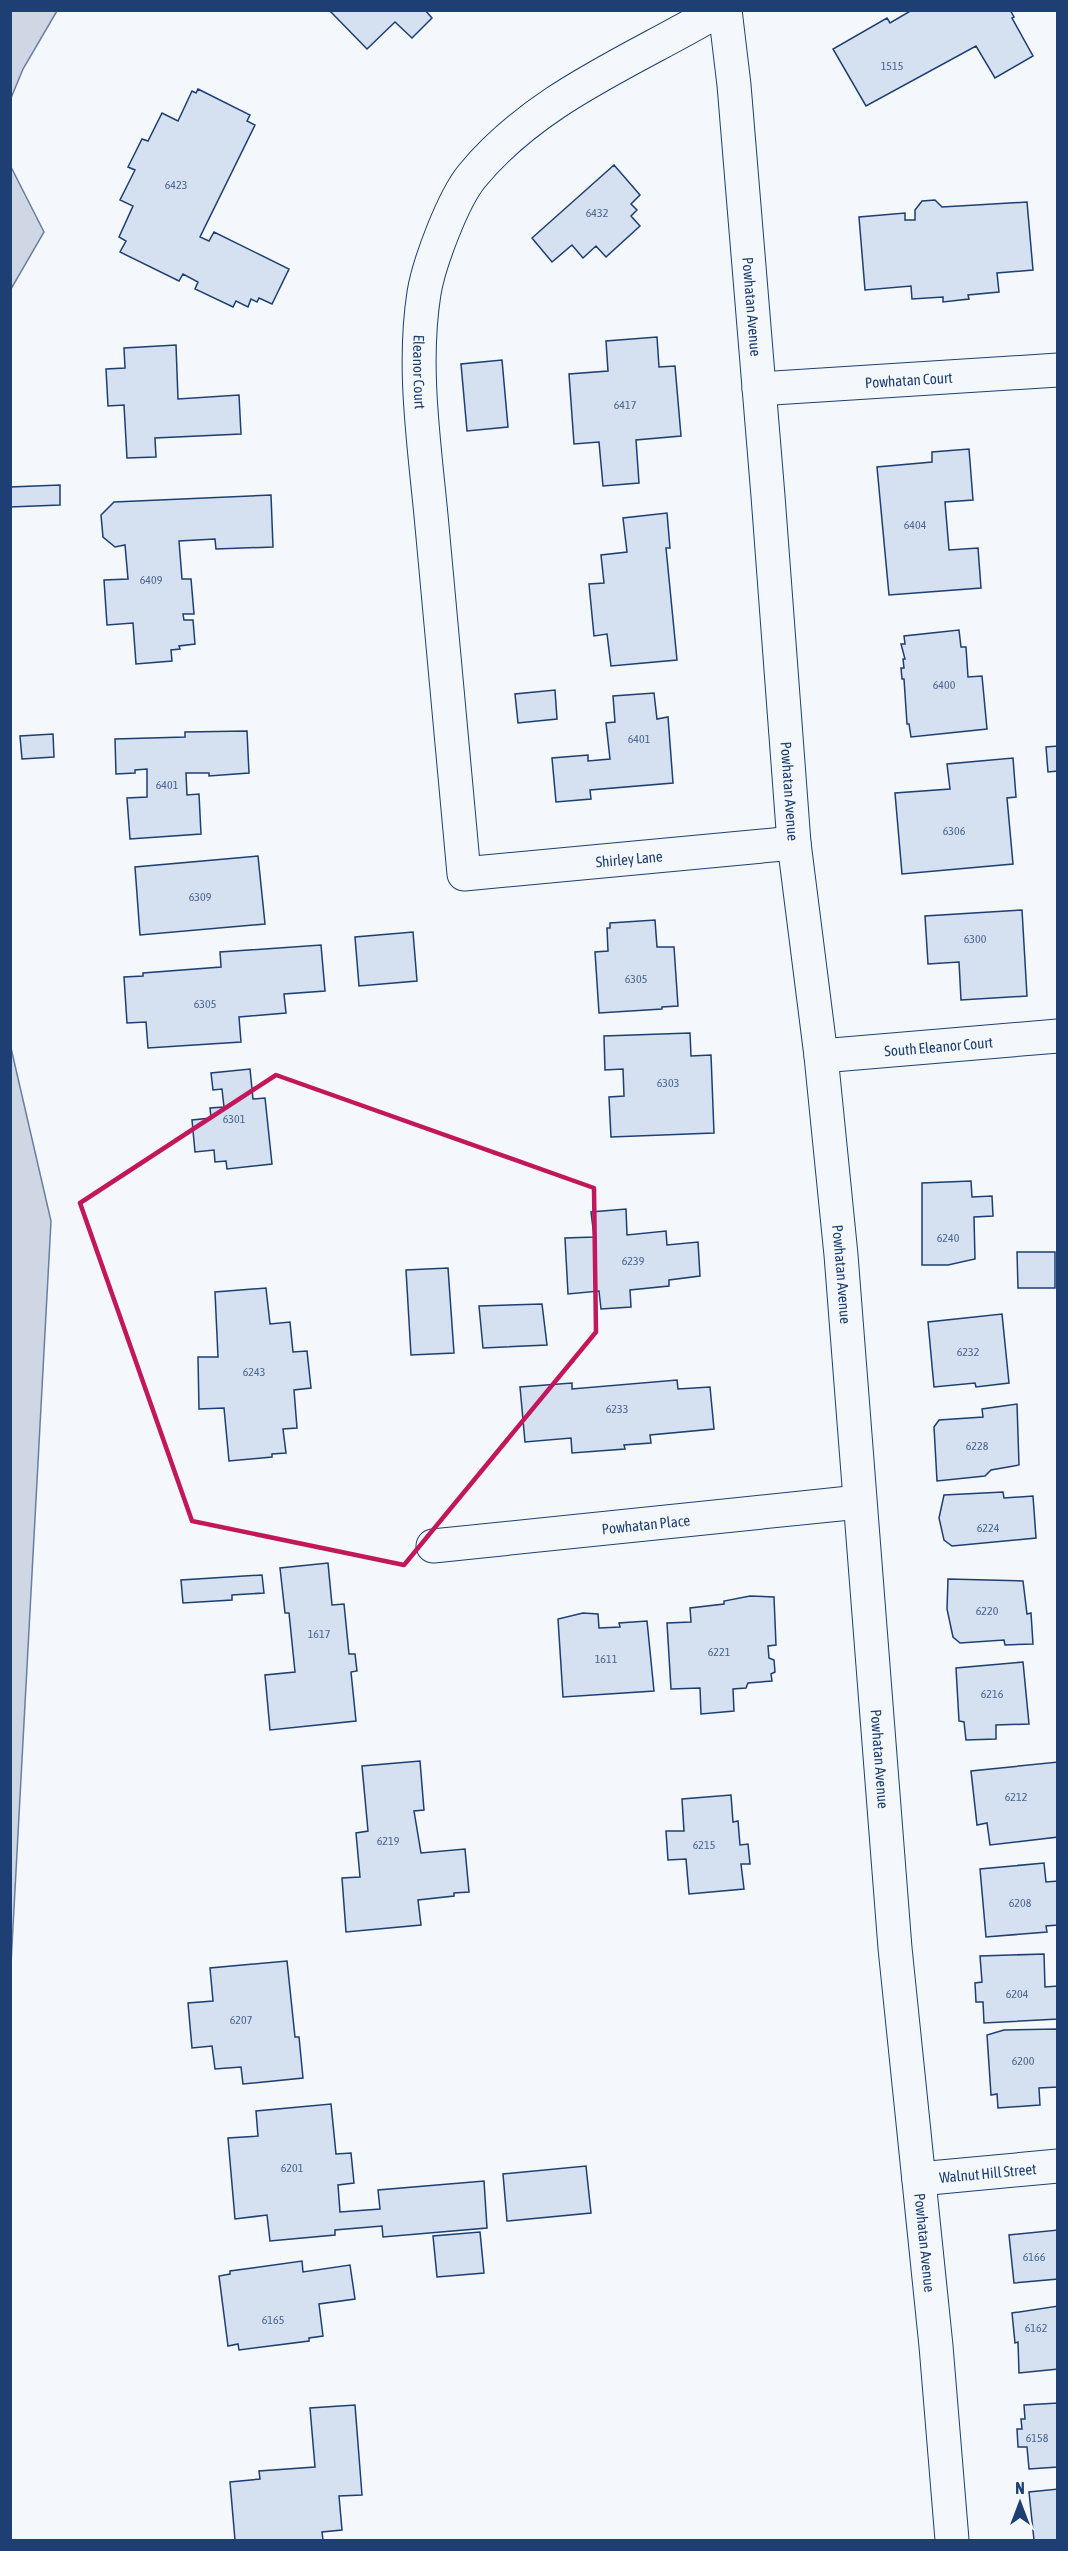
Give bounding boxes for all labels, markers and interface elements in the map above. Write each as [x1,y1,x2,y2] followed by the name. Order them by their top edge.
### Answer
[881,59,903,73] house number: 1515
[165,178,187,192] house number: 6423
[586,206,608,220] house number: 6432
[740,256,765,357] street label: Powhatan Avenue
[411,334,429,410] street label: Eleanor Court
[864,368,953,391] street label: Powhatan Court
[614,398,637,412] house number: 6417
[904,518,927,532] house number: 6404
[140,573,163,587] house number: 6409
[933,678,956,692] house number: 6400
[628,732,651,746] house number: 6401
[778,741,802,842] street label: Powhatan Avenue
[156,778,179,792] house number: 6401
[943,824,966,838] house number: 6306
[595,847,664,870] street label: Shirley Lane
[189,890,212,904] house number: 6309
[964,932,987,946] house number: 6300
[625,972,647,986] house number: 6305
[194,997,216,1011] house number: 6305
[884,1033,994,1059] street label: South Eleanor Court
[657,1076,679,1090] house number: 6303
[223,1112,246,1126] house number: 6301
[830,1224,855,1325] street label: Powhatan Avenue
[937,1231,960,1245] house number: 6240
[622,1254,645,1268] house number: 6239
[957,1345,979,1359] house number: 6232
[243,1365,265,1379] house number: 6243
[606,1402,628,1416] house number: 6233
[966,1439,989,1453] house number: 6228
[601,1511,691,1537] street label: Powhatan Place
[977,1521,1000,1535] house number: 6224
[976,1604,999,1618] house number: 6220
[308,1627,331,1641] house number: 1617
[708,1645,731,1659] house number: 6221
[595,1652,618,1666] house number: 1611
[981,1687,1004,1701] house number: 6216
[868,1709,893,1809] street label: Powhatan Avenue
[1005,1790,1027,1804] house number: 6212
[377,1834,400,1848] house number: 6219
[693,1838,715,1852] house number: 6215
[1009,1896,1032,1910] house number: 6208
[1006,1987,1029,2001] house number: 6204
[230,2013,253,2027] house number: 6207
[1012,2054,1035,2068] house number: 6200
[938,2160,1037,2186] street label: Walnut Hill Street
[281,2161,304,2175] house number: 6201
[912,2192,939,2293] street label: Powhatan Avenue
[1023,2250,1046,2264] house number: 6166
[262,2313,284,2327] house number: 6165
[1025,2321,1047,2335] house number: 6162
[1026,2431,1049,2445] house number: 6158
[990,2473,1050,2533] north arrow
[1015,2479,1025,2497] text: N

